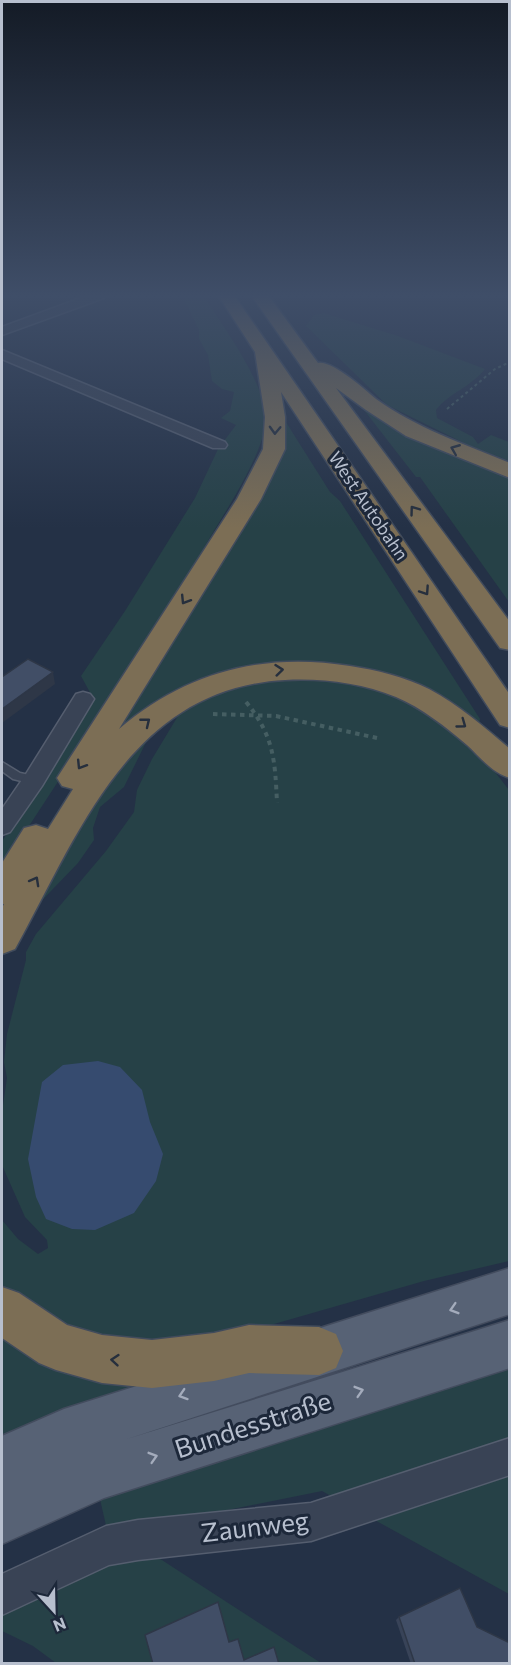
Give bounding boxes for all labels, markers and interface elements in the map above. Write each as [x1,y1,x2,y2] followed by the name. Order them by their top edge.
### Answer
[268,425,281,434] one-way arrow
[450,444,461,456] one-way arrow
[324,447,413,564] street label: West Autobahn
[410,505,421,516] one-way arrow
[418,585,429,596] one-way arrow
[181,593,192,604] one-way arrow
[275,664,284,677] one-way arrow
[456,717,467,728] one-way arrow
[139,719,150,730] one-way arrow
[77,758,88,769] one-way arrow
[28,877,39,887] one-way arrow
[449,1302,460,1314] one-way arrow
[110,1354,119,1367] one-way arrow
[171,1384,335,1463] street label: Bundesstraße
[353,1386,364,1398] one-way arrow
[178,1388,189,1400] one-way arrow
[147,1452,158,1464] one-way arrow
[199,1504,310,1547] street label: Zaunweg
[24,1581,84,1641] north arrow
[51,1614,69,1636] text: N

